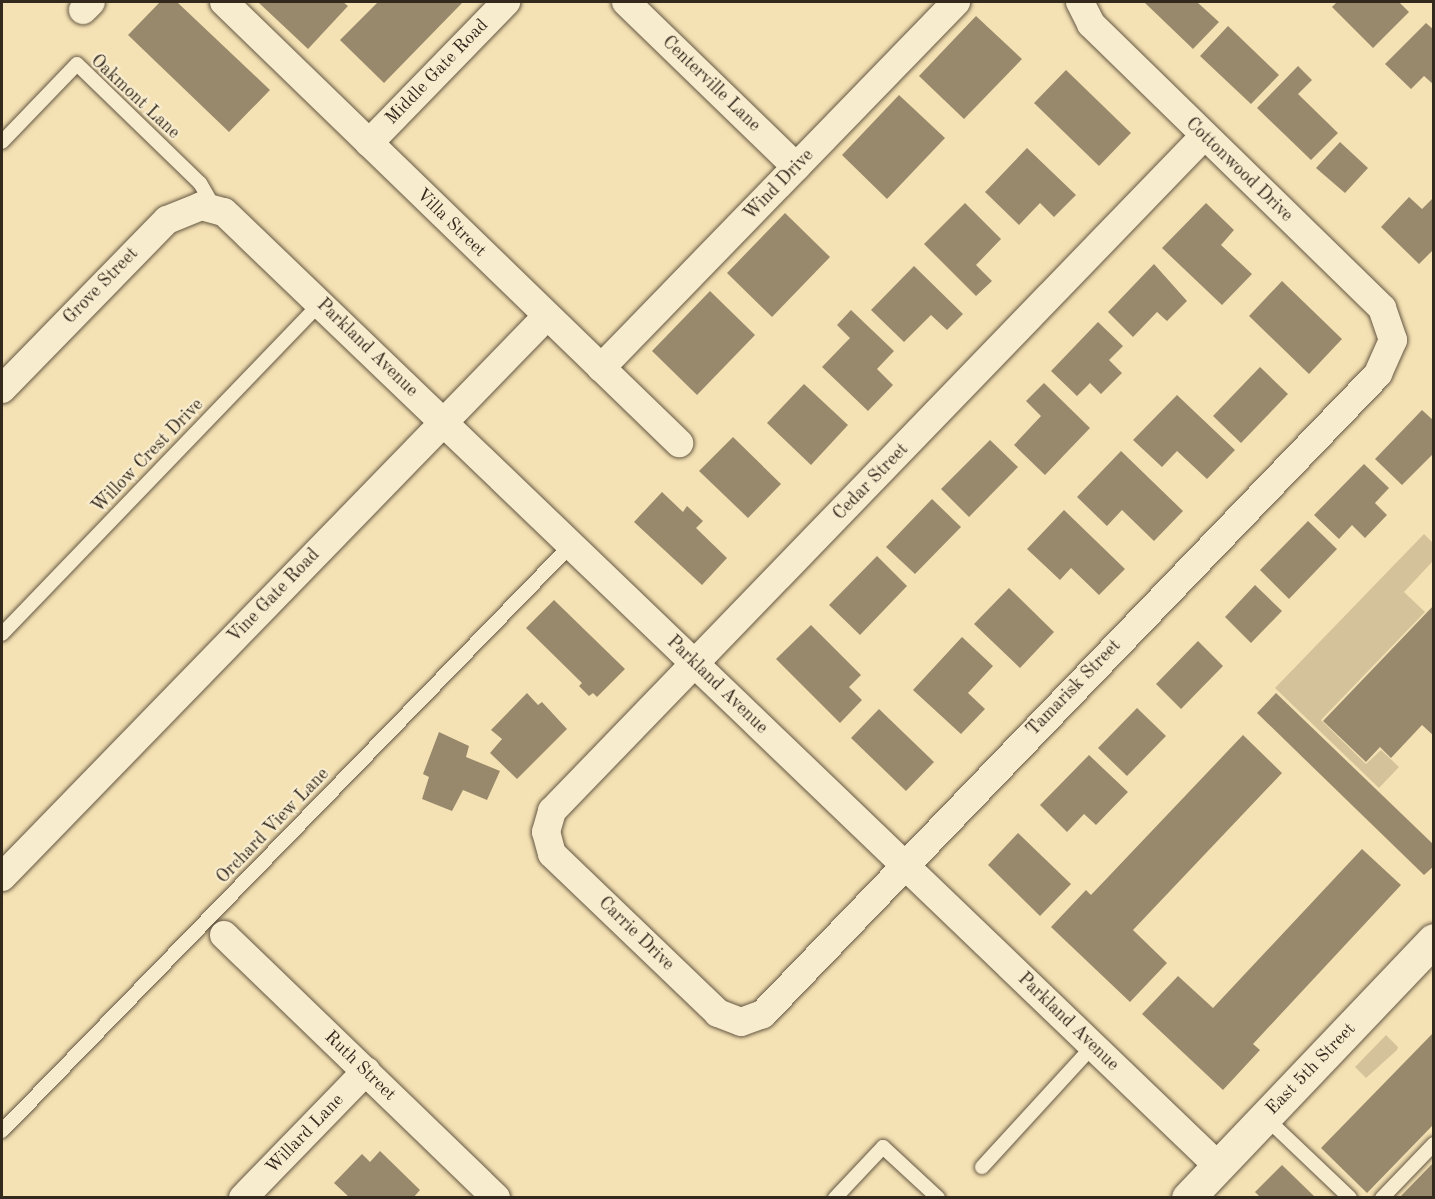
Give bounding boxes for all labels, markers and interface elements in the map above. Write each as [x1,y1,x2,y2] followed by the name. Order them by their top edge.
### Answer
[381,15,493,129] street label: Middle Gate Road
[657,32,765,136] street label: Centerville Lane
[86,50,184,144] street label: Oakmont Lane
[1181,113,1297,227] street label: Cottonwood Drive
[740,145,818,225] street label: Wind Drive
[411,184,491,262] street label: Villa Street
[59,243,143,329] street label: Grove Street
[312,294,422,402] street label: Parkland Avenue
[88,394,208,518] street label: Willow Crest Drive
[829,439,913,525] street label: Cedar Street
[224,544,324,648] street label: Vine Gate Road
[662,631,772,739] street label: Parkland Avenue
[1022,635,1126,741] street label: Tamarisk Street
[212,764,334,888] street label: Orchard View Lane
[594,892,678,976] street label: Carrie Drive
[1013,968,1123,1076] street label: Parkland Avenue
[1262,1018,1360,1120] street label: East 5th Street
[320,1027,400,1105] street label: Ruth Street
[262,1090,348,1178] street label: Willard Lane

